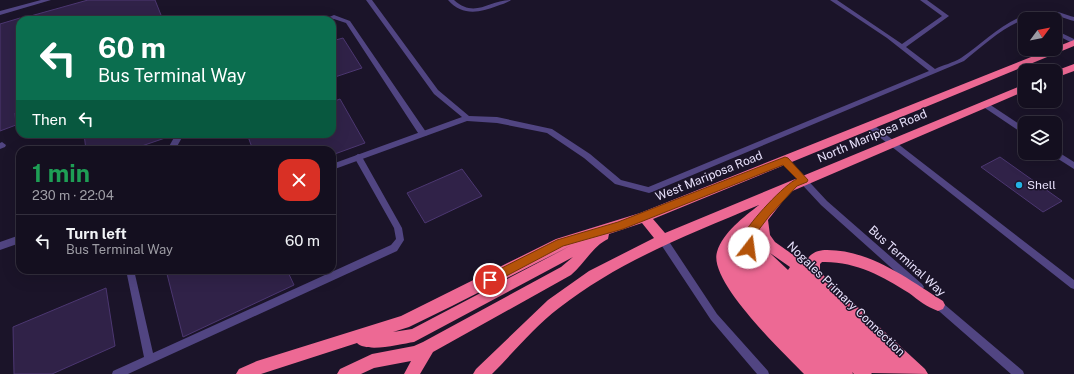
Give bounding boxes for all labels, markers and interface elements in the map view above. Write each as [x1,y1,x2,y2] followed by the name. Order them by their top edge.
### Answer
[1018,12,1062,56] north arrow
[1018,12,1062,160] map controls
[98,31,166,64] text: 60 m
[32,32,84,84] icon: left
[1018,64,1062,108] button: sound
[98,65,246,86] text: Bus Terminal Way
[815,107,929,165] street label: North Mariposa Road
[75,108,97,130] icon: left
[32,111,67,128] text: Then
[1018,116,1062,160] button: layers
[653,148,765,204] street label: West Mariposa Road
[32,159,90,187] text: 1 min
[278,159,320,201] button: close
[1027,178,1056,192] place label: Shell
[1014,180,1024,190] marker: Shell
[32,188,114,203] text: 230 m · 22:04
[866,223,949,300] street label: Bus Terminal Way
[66,225,127,242] text: Turn left
[728,227,770,269] position arrow
[32,230,54,252] icon: left
[285,232,320,249] text: 60 m
[784,239,908,359] street label: Nogales Primary Connection
[66,242,173,257] text: Bus Terminal Way
[473,263,507,297] pin
[479,269,501,291] icon: arrive

